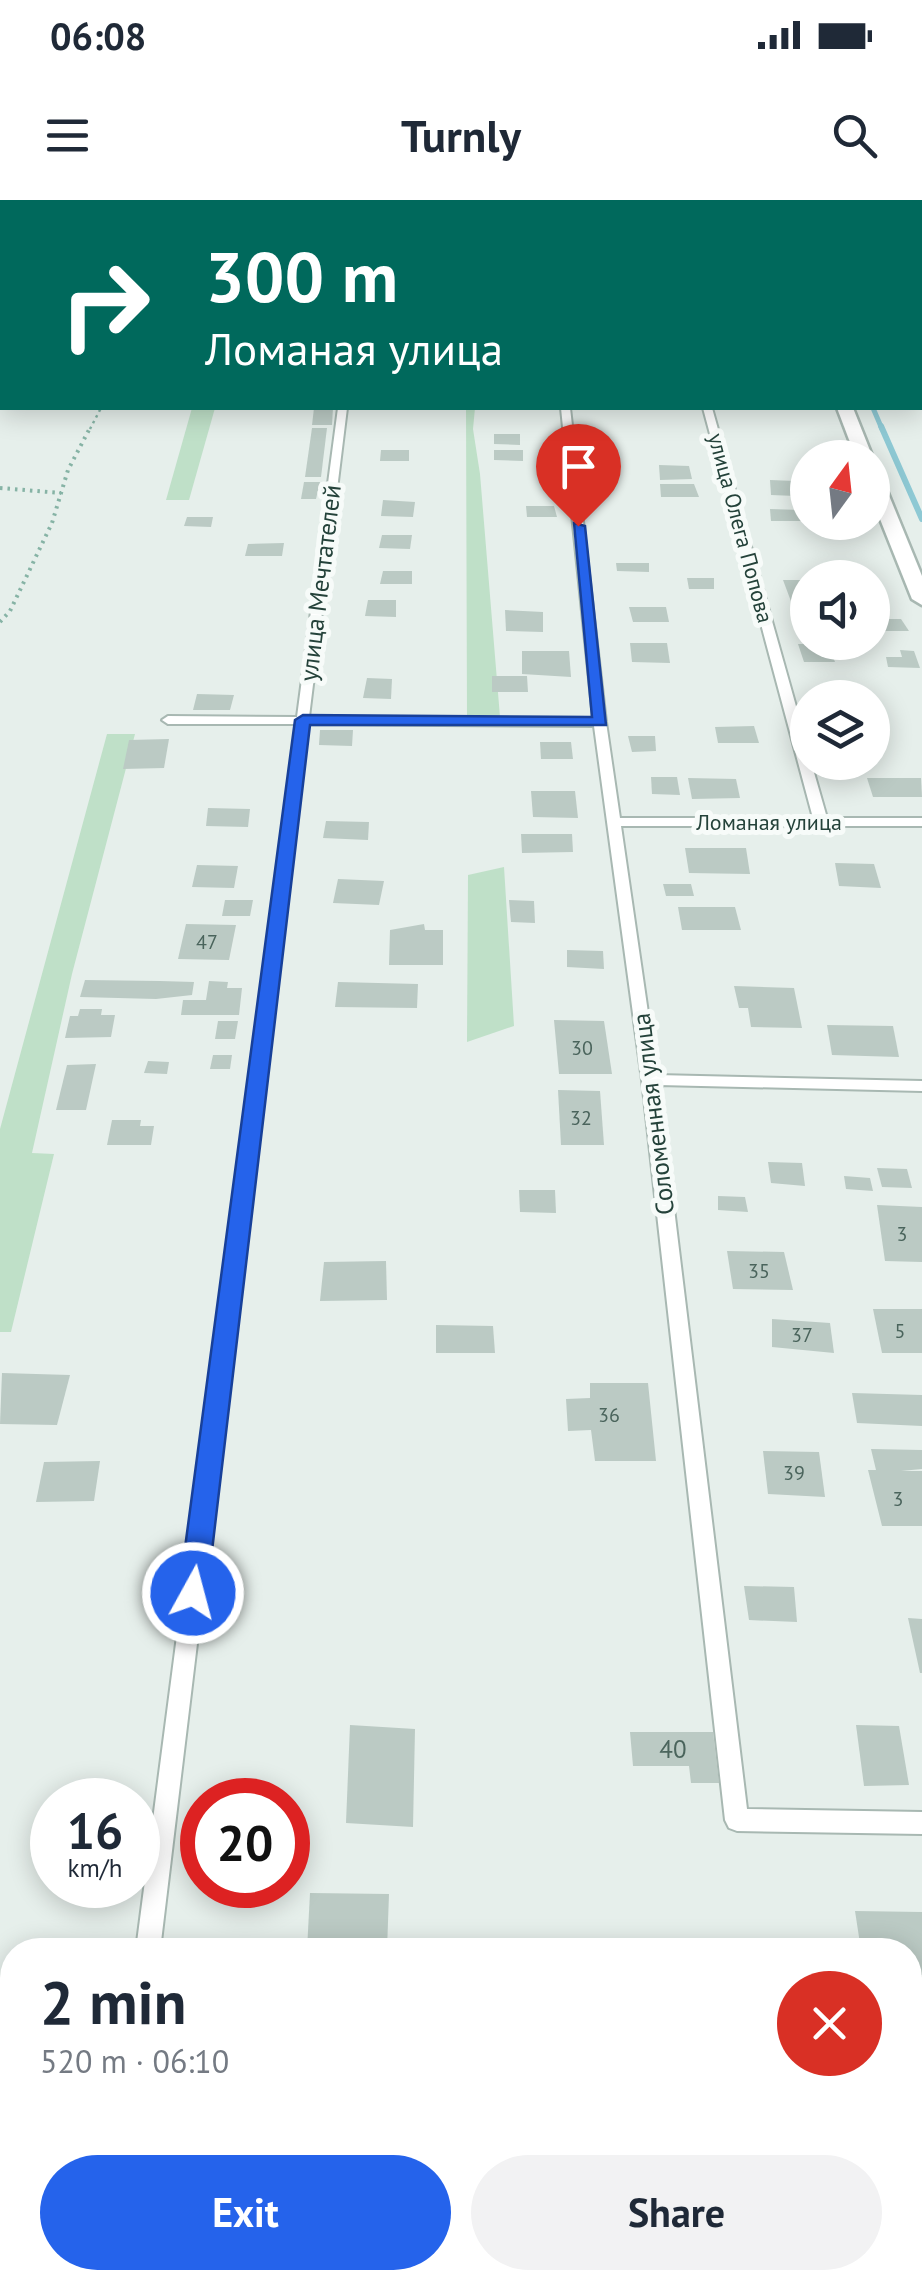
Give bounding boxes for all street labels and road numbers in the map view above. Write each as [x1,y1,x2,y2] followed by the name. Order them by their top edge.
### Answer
[702,430,780,626] street label: улица Олега Попова
[292,483,348,683] street label: улица Мечтателей
[695,808,842,836] street label: Ломаная улица
[625,1011,681,1217] street label: Соломенная улица

